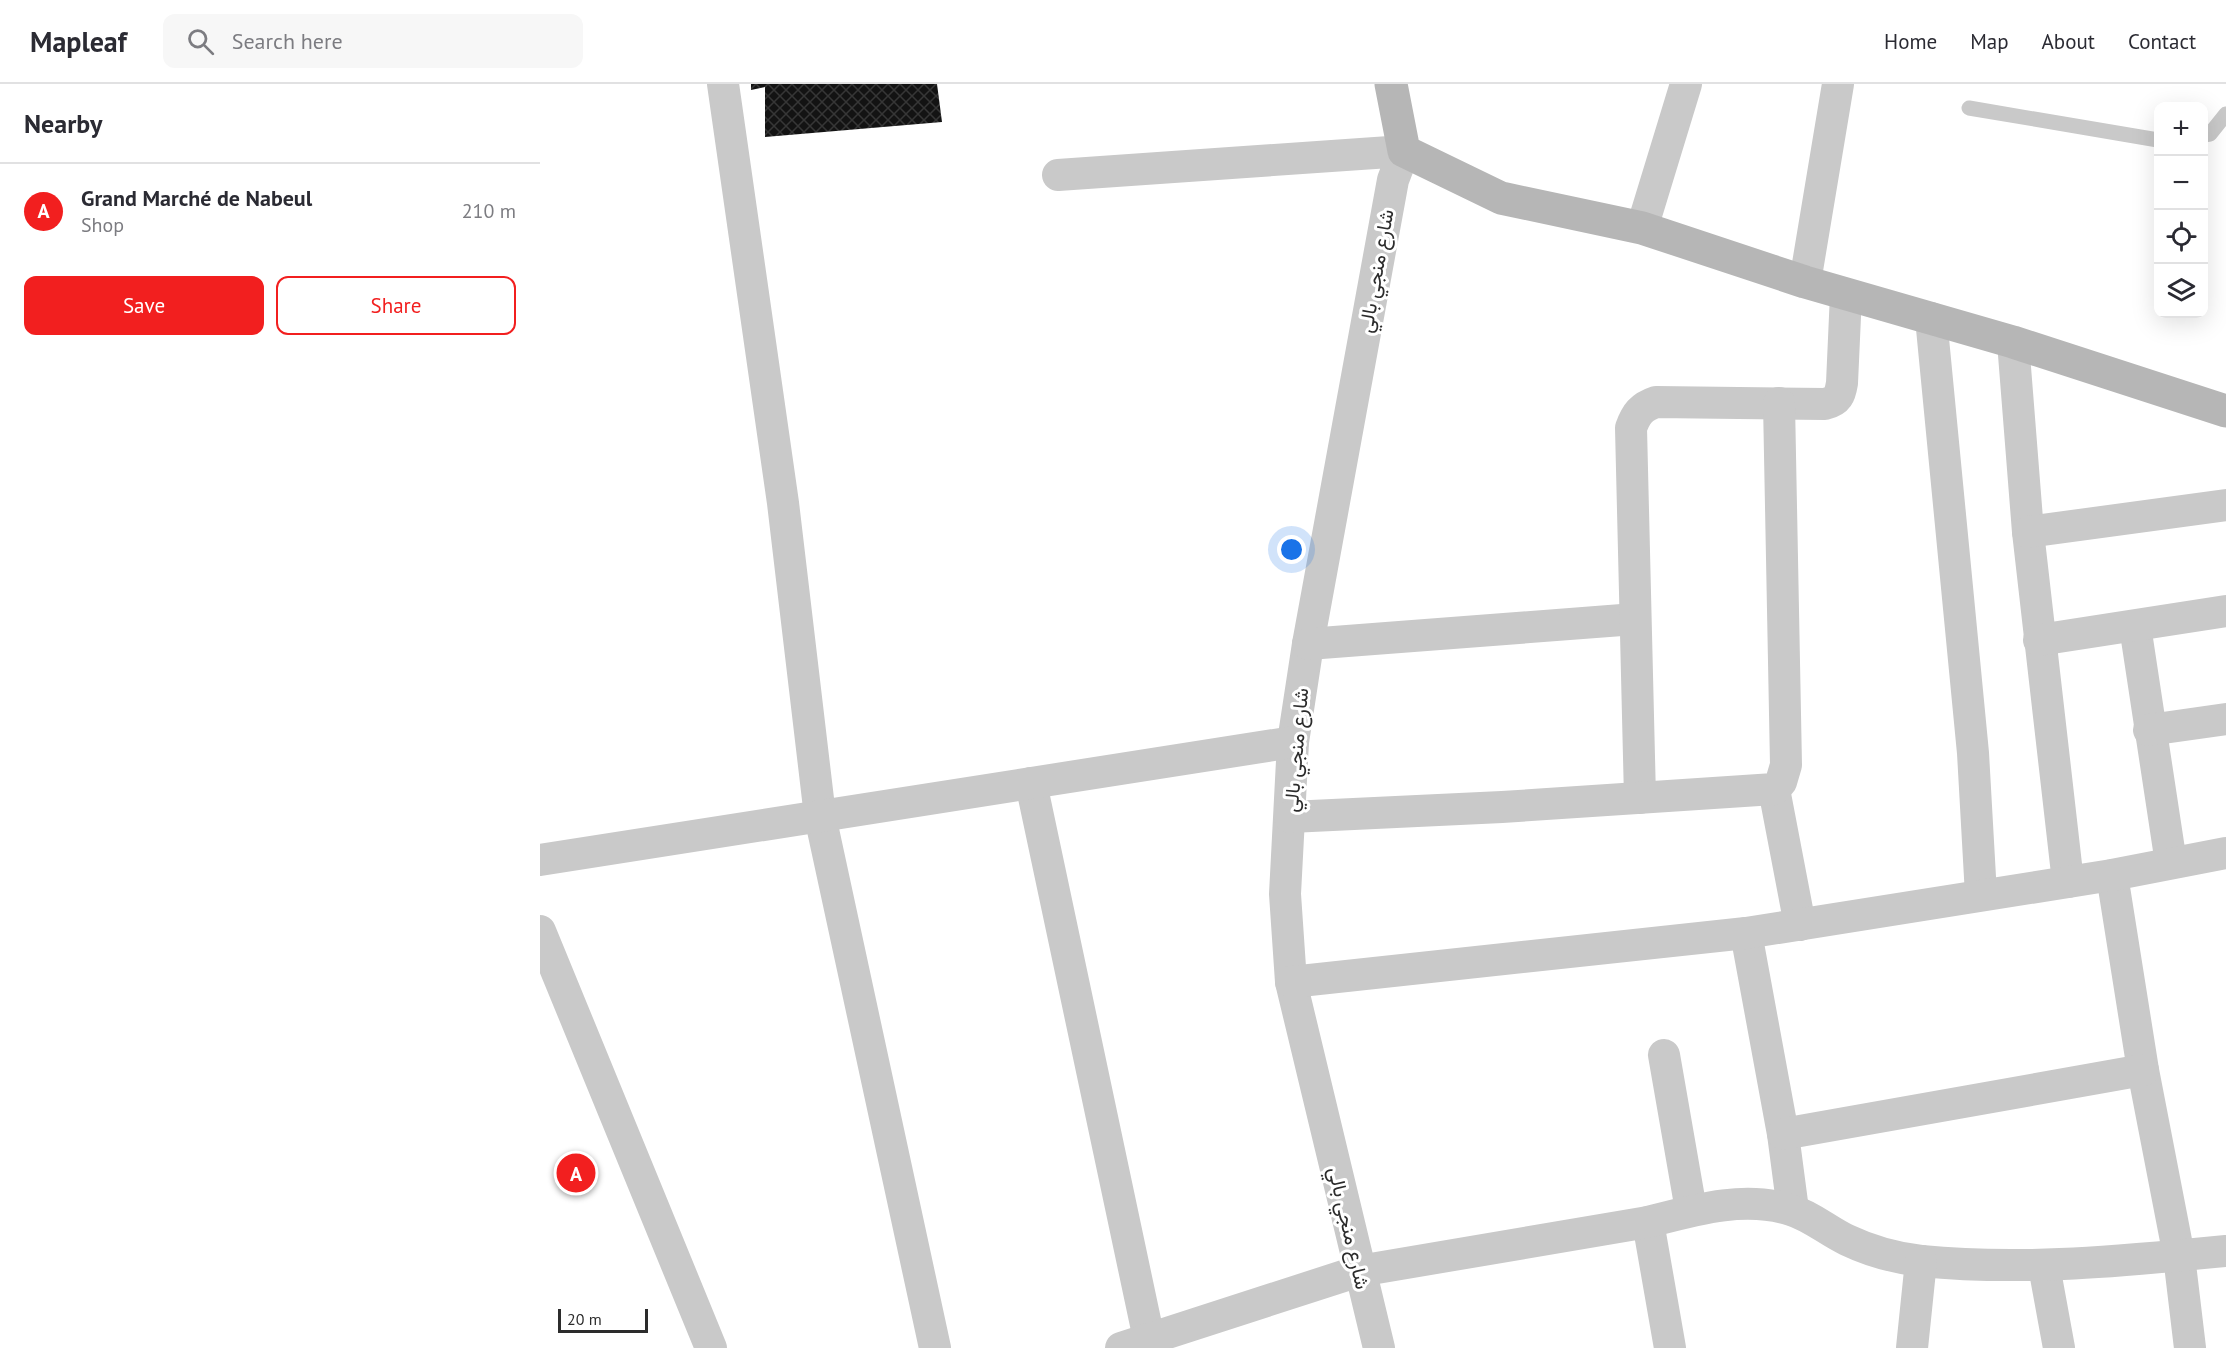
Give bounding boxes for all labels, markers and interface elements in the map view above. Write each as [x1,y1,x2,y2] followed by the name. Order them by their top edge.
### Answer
[163,14,583,68] search box
[30,23,127,60] text: Mapleaf
[184,25,217,58] icon: search
[232,27,343,55] text: Search here
[1884,28,1937,55] text: Home
[1970,28,2009,55] text: Map
[2042,28,2095,55] text: About
[2128,28,2196,55] text: Contact
[2154,102,2208,318] map controls
[2154,102,2208,156] button: +
[24,107,102,140] text: Nearby
[2154,156,2208,210] button: −
[81,184,312,212] text: Grand Marché de Nabeul
[37,198,50,224] text: A
[462,198,516,224] text: 210 m
[1352,207,1404,335] street label: شارع منجي بالي
[2154,210,2208,264] button: locate
[81,212,124,238] text: Shop
[2154,264,2208,318] button: layers
[24,276,264,335] button: Save
[276,276,516,335] button: Share
[1277,535,1306,564] your location
[1278,687,1318,814] street label: شارع منجي بالي
[556,1150,596,1196] pin: A
[1318,1164,1376,1293] street label: شارع منجي بالي
[558,1306,648,1334] scale bar
[567,1309,602,1329] text: 20 m

